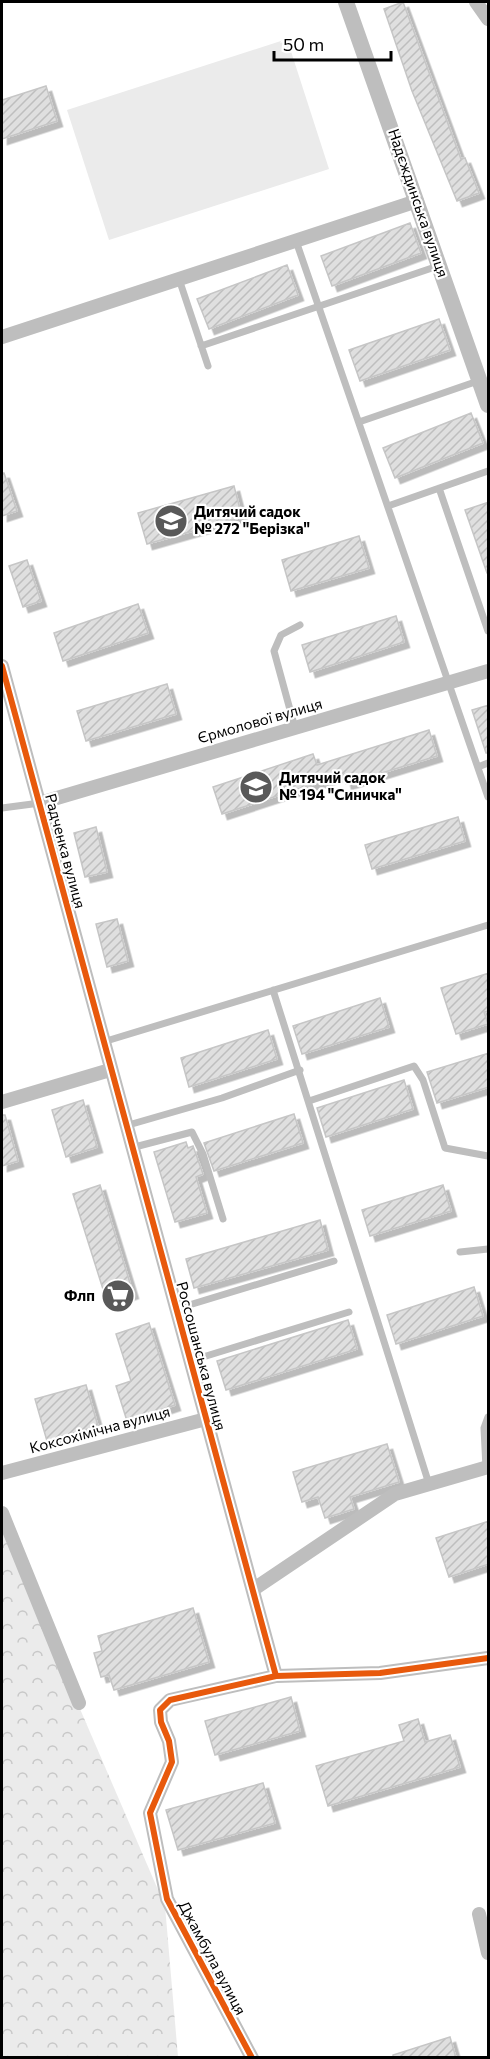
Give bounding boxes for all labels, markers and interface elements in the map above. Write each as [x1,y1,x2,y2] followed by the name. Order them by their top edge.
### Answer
[274,24,391,62] scale bar
[283,33,324,55] text: 50 m
[385,126,453,279] street label: Надєждинська вулиця
[194,502,310,537] place label: Дитячий садок № 272 "Берізка"
[153,503,189,539] school or university icon: Дитячий садок № 272 "Берізка"
[195,694,324,746] street label: Єрмолової вулиця
[279,768,402,803] place label: Дитячий садок № 194 "Синичка"
[238,769,274,805] school or university icon: Дитячий садок № 194 "Синичка"
[42,791,90,910] street label: Радченка вулиця
[100,1278,136,1314] supermarket icon: Флп
[173,1279,231,1432] street label: Россошанська вулиця
[64,1286,95,1304] place label: Флп
[27,1402,172,1456] street label: Коксохімічна вулиця
[175,1897,251,2018] street label: Джамбула вулиця

